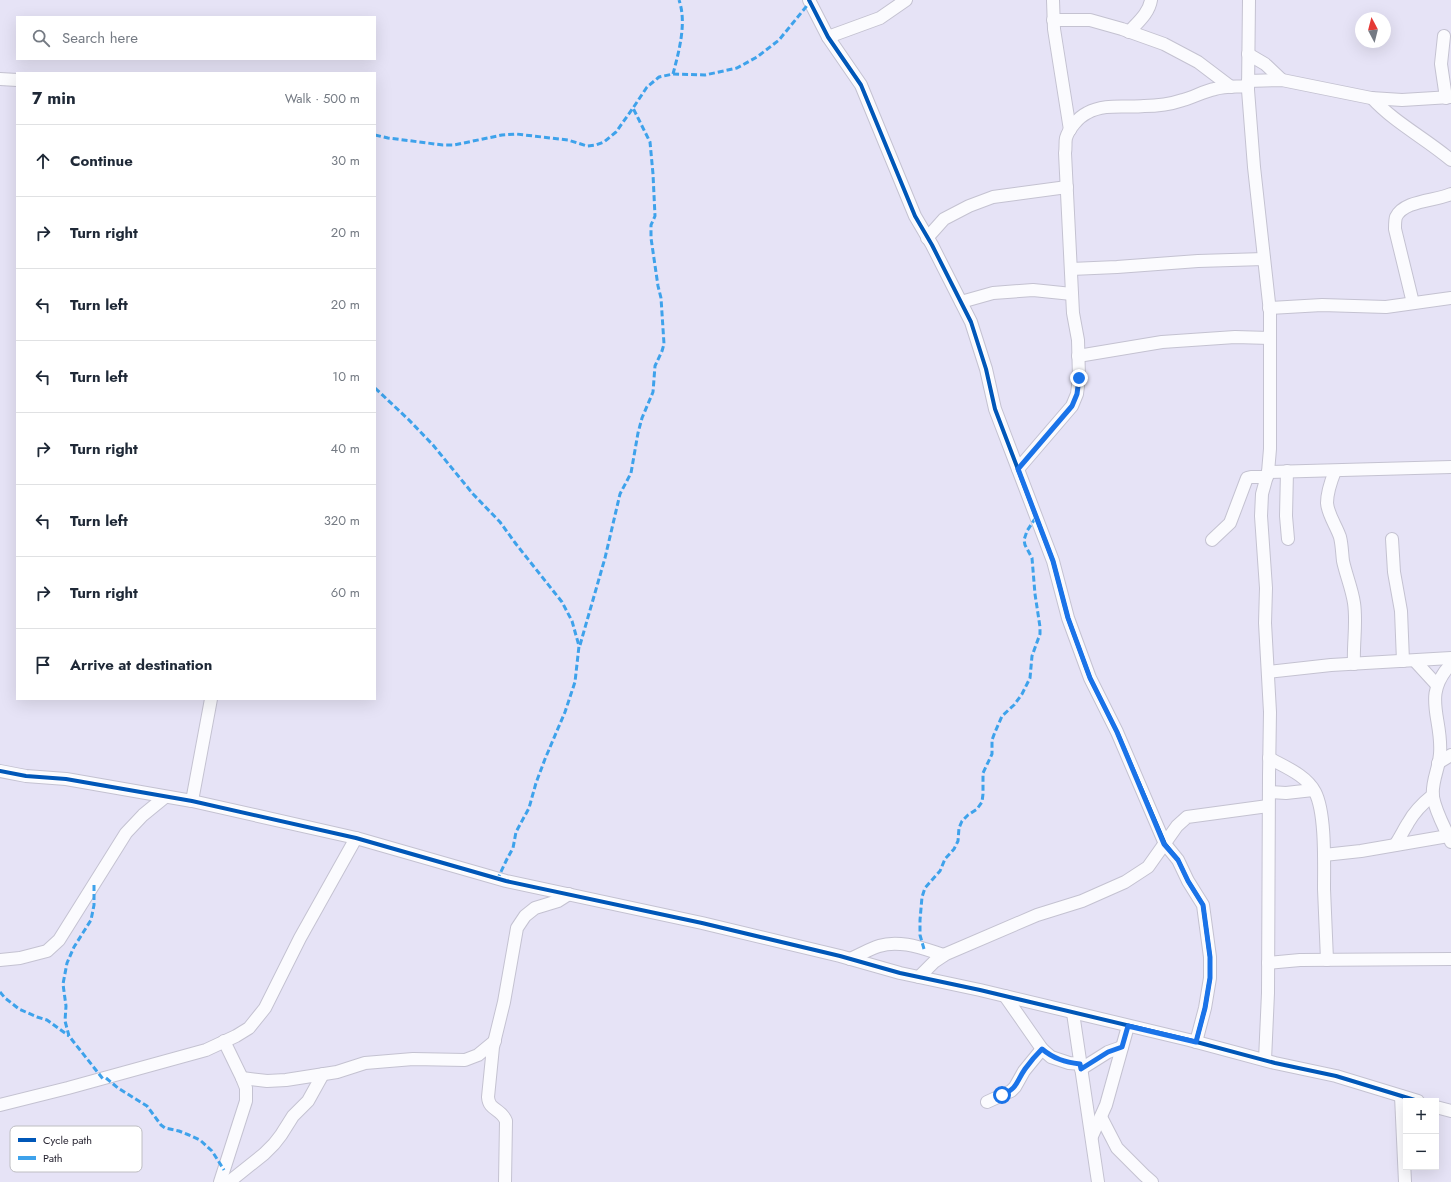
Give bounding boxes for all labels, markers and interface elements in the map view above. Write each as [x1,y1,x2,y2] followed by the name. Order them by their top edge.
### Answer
[1355,12,1391,48] north arrow
[16,16,376,60] search box
[30,27,52,49] icon: search
[62,27,138,49] text: Search here
[32,86,76,110] text: 7 min
[285,89,360,108] text: Walk · 500 m
[32,150,54,172] icon: ahead
[70,150,133,172] text: Continue
[331,151,360,170] text: 30 m
[32,222,54,244] icon: right
[70,222,138,244] text: Turn right
[331,223,360,242] text: 20 m
[32,294,54,316] icon: left
[70,294,128,316] text: Turn left
[331,295,360,314] text: 20 m
[32,366,54,388] icon: left
[70,366,128,388] text: Turn left
[332,367,360,386] text: 10 m
[1070,369,1088,387] route end
[32,438,54,460] icon: right
[70,438,138,460] text: Turn right
[331,439,360,458] text: 40 m
[32,510,54,532] icon: left
[70,510,128,532] text: Turn left
[324,511,360,530] text: 320 m
[32,582,54,604] icon: right
[70,582,138,604] text: Turn right
[331,583,360,602] text: 60 m
[32,654,54,676] icon: arrive
[70,654,212,676] text: Arrive at destination
[993,1086,1011,1104] route start
[1403,1098,1439,1170] map controls
[1403,1098,1439,1134] button: +
[10,1126,142,1172] legend
[43,1132,92,1148] text: Cycle path
[1403,1134,1439,1170] button: −
[43,1150,62,1166] text: Path

